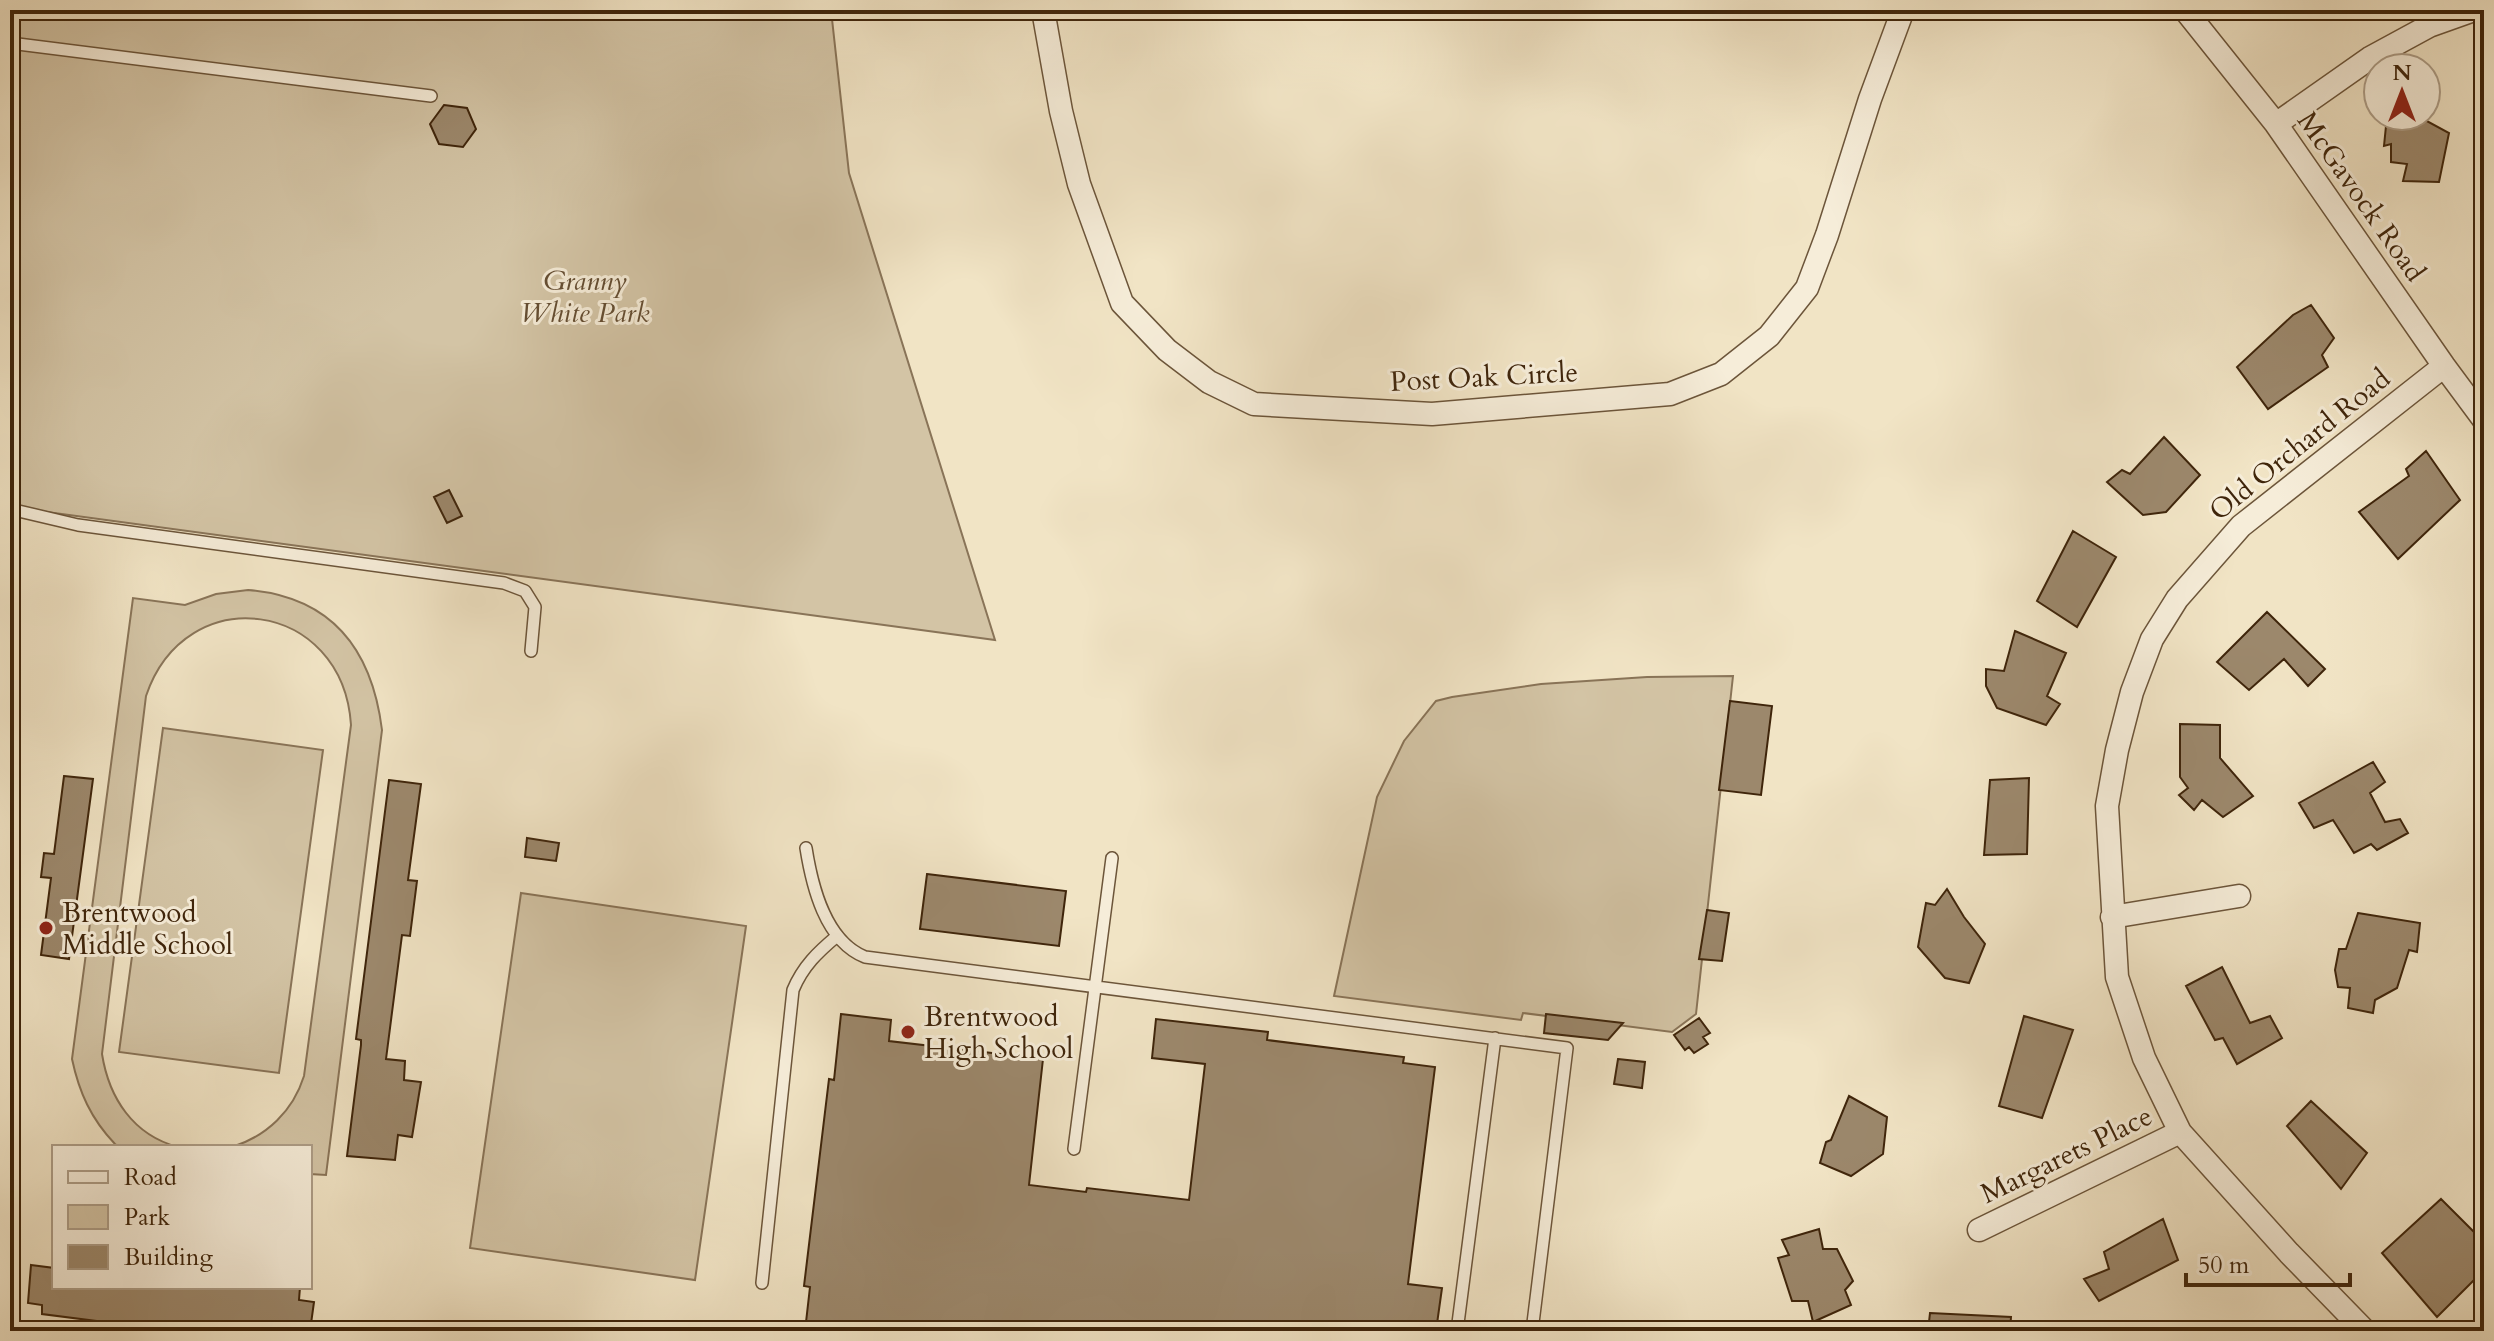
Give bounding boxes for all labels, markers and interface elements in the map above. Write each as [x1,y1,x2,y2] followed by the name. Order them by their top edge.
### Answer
[2362,52,2442,132] north arrow
[2392,58,2412,88] text: N
[2288,104,2434,289] street label: McGavock Road
[520,262,650,332] park label: Granny White Park
[1389,353,1579,401] street label: Post Oak Circle
[2201,360,2398,530] street label: Old Orchard Road
[62,894,233,964] place label: Brentwood Middle School
[37,919,55,937] marker: Brentwood Middle School
[924,998,1073,1068] place label: Brentwood High School
[899,1023,917,1041] marker: Brentwood High School
[1974,1097,2159,1213] street label: Margarets Place
[52,1145,312,1289] legend
[124,1161,177,1194] text: Road
[124,1201,170,1234] text: Park
[2186,1237,2350,1287] scale bar
[124,1241,214,1274] text: Building
[2198,1249,2250,1282] text: 50 m

